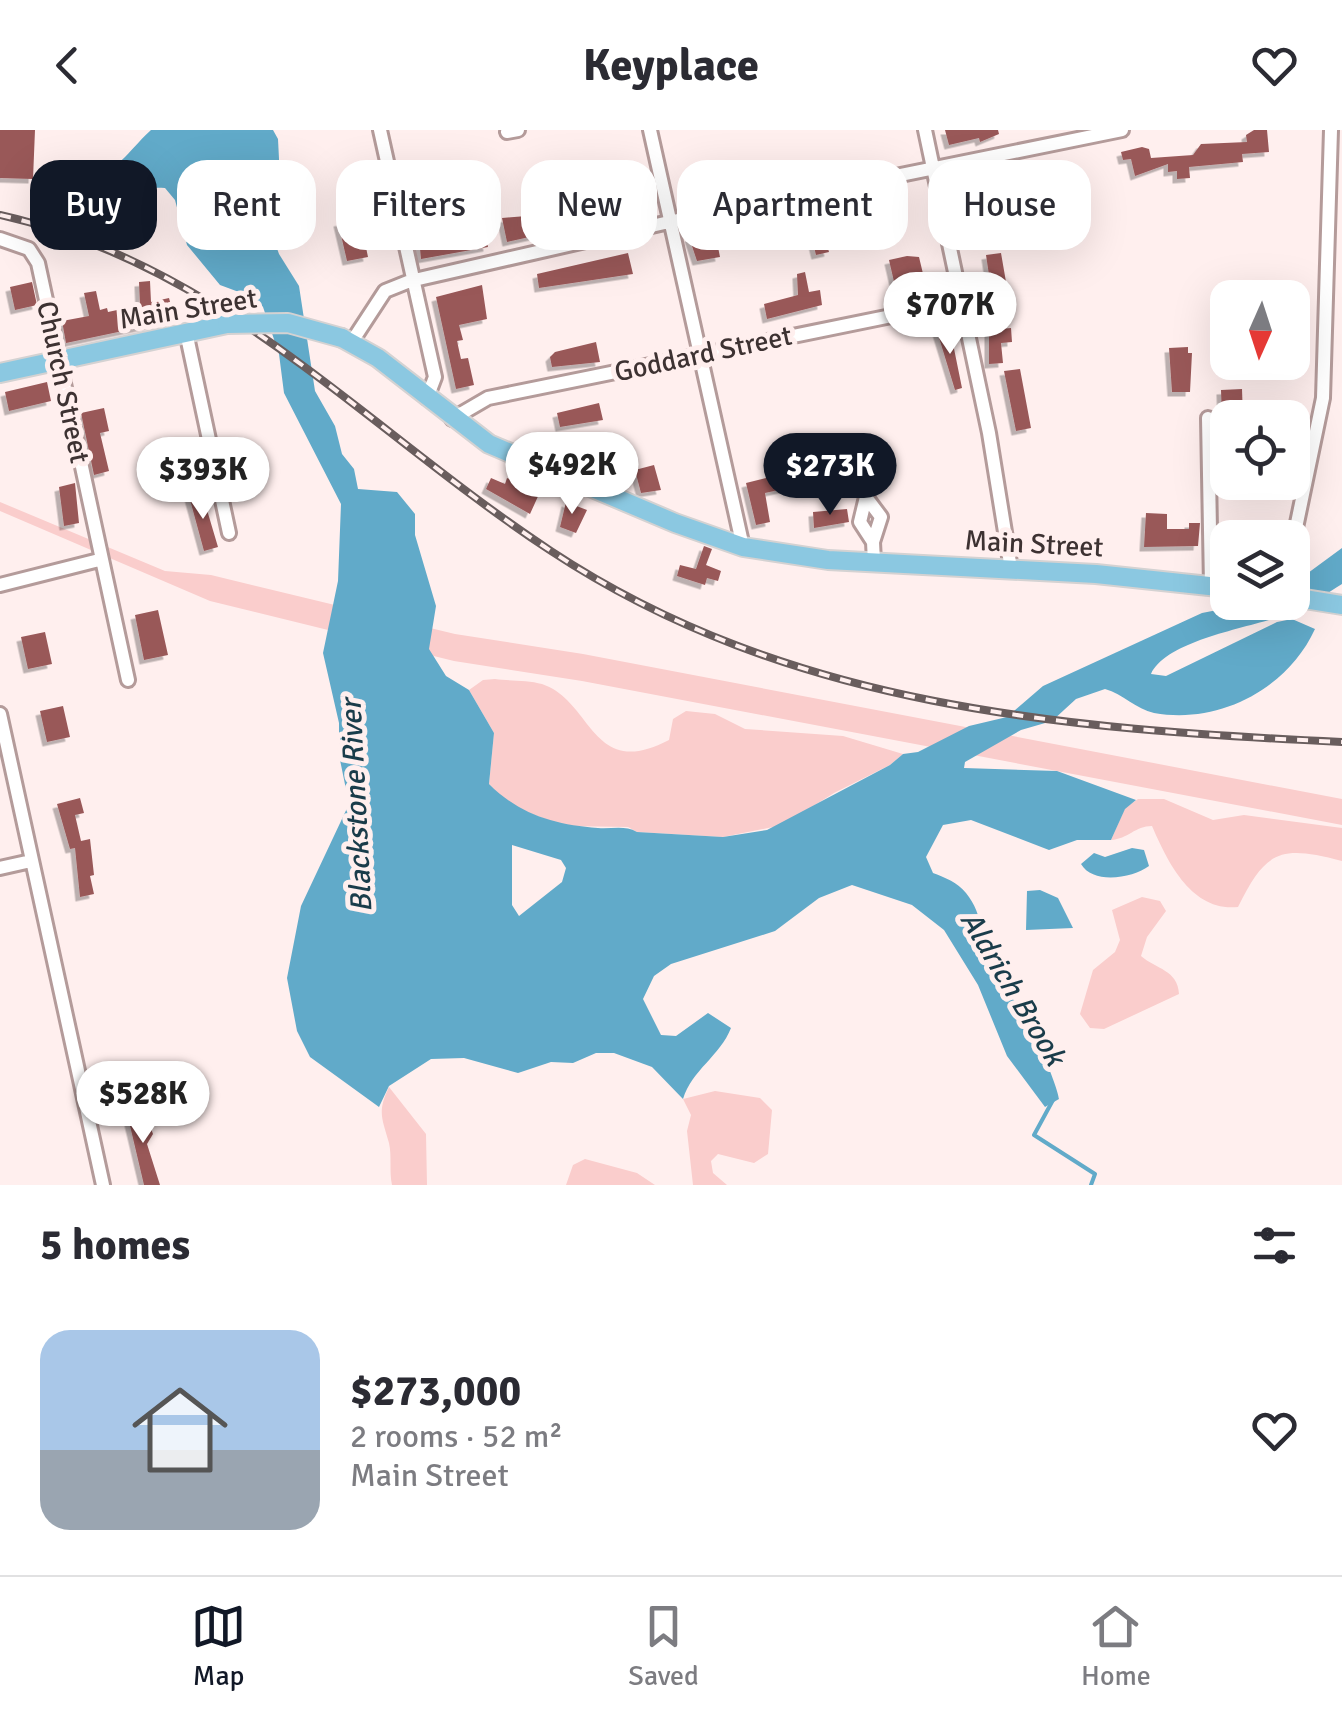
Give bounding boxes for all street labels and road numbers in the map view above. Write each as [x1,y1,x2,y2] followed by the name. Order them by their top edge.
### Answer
[117,281,260,337] street label: Main Street
[29,298,97,467] street label: Church Street
[611,319,795,389] street label: Goddard Street
[964,523,1104,565] street label: Main Street

